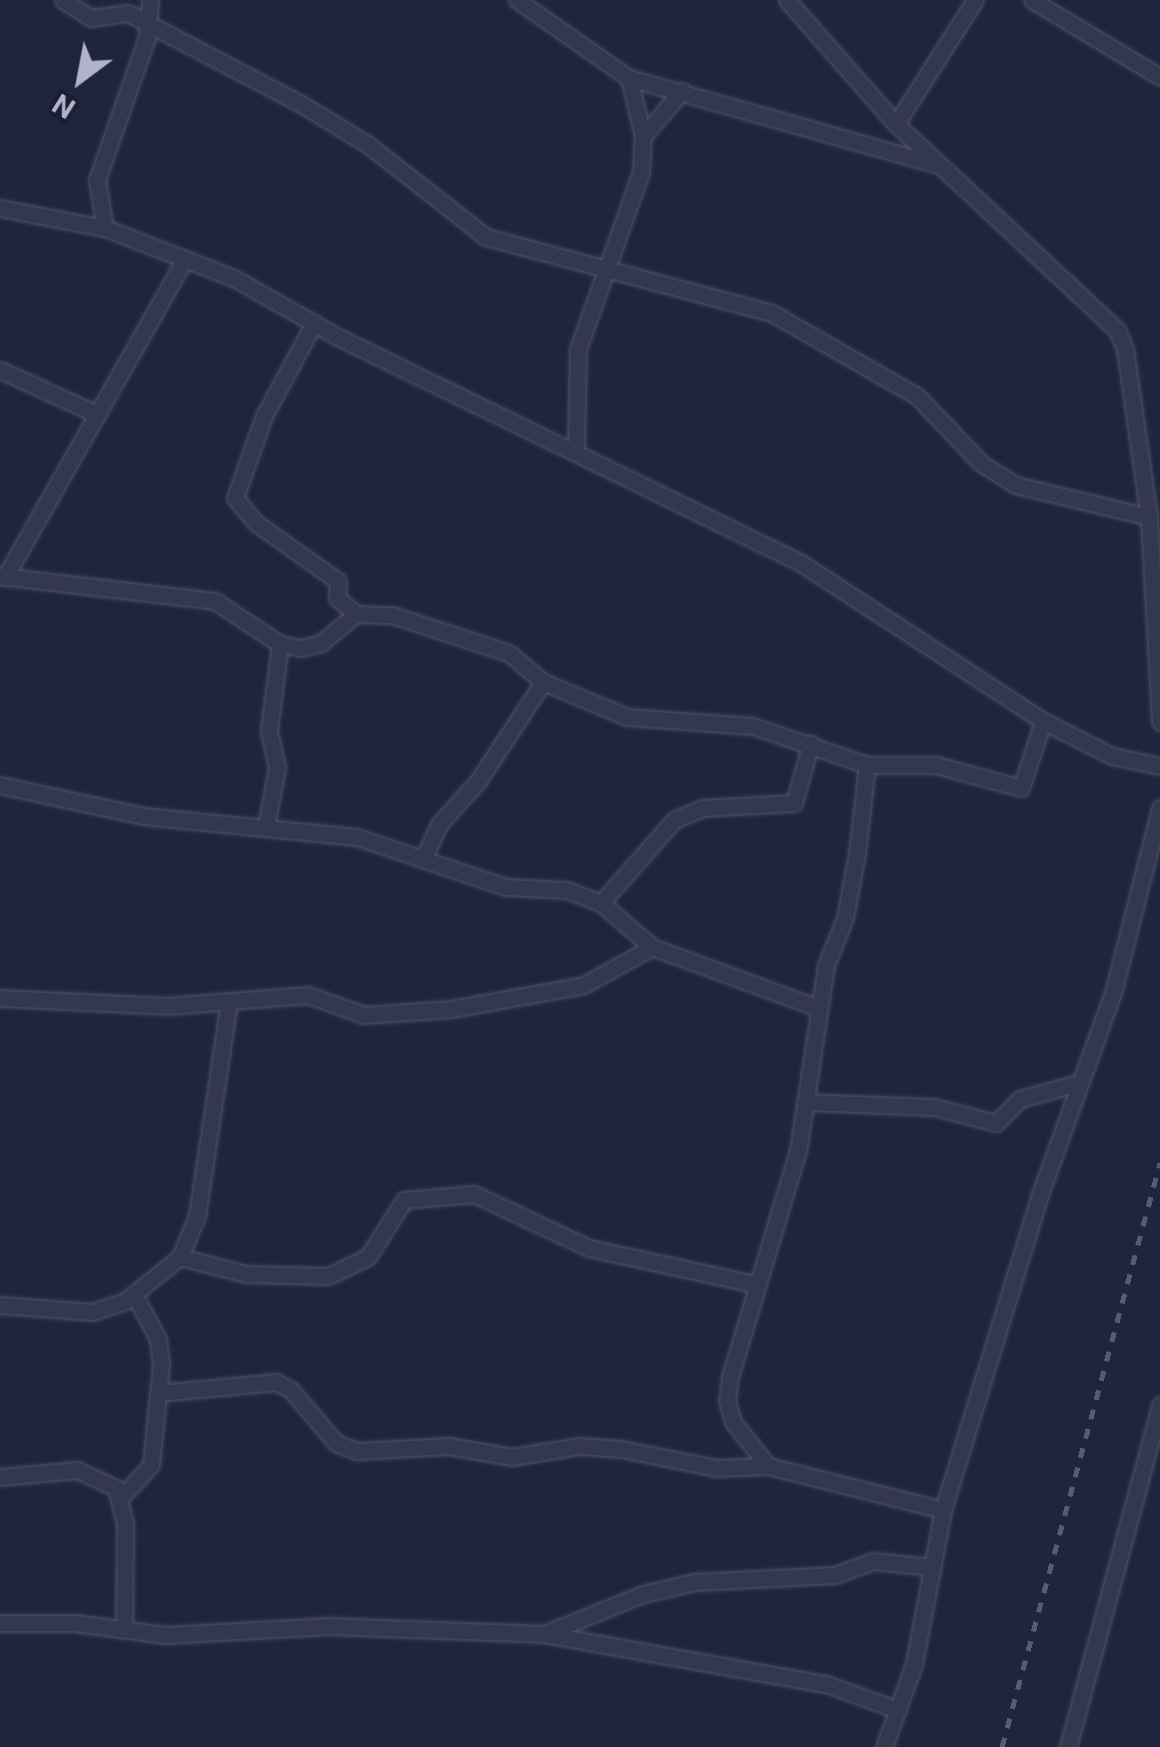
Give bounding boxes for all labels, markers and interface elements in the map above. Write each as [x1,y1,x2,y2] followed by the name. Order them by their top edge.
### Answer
[30,30,130,130] north arrow
[47,87,81,125] text: N

